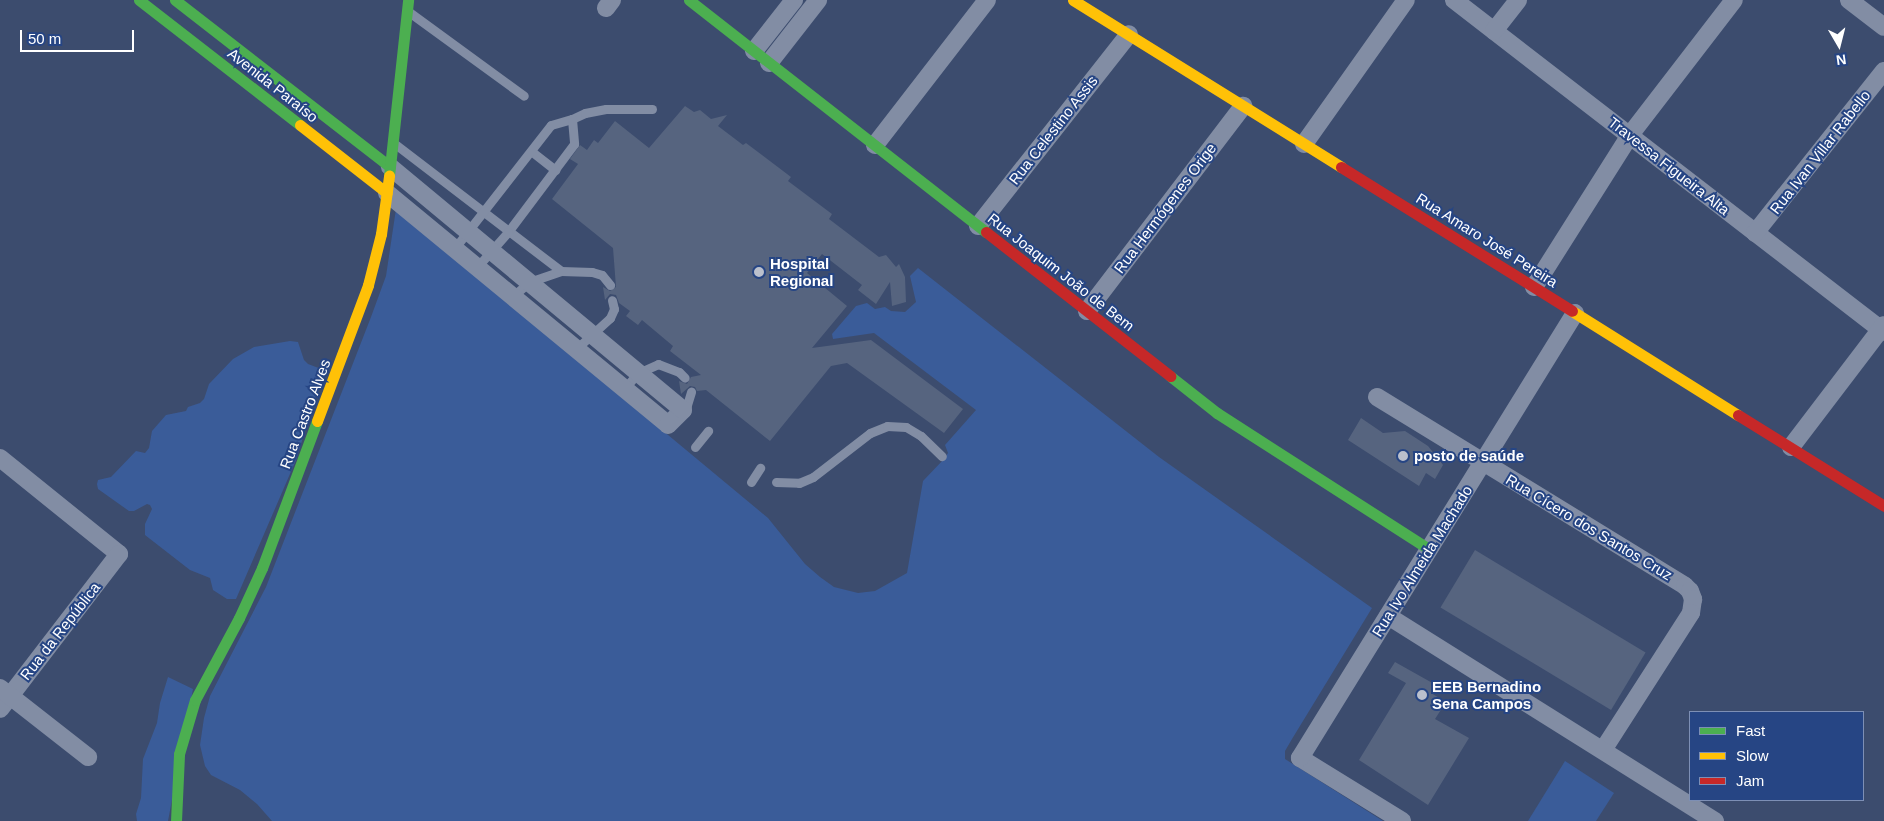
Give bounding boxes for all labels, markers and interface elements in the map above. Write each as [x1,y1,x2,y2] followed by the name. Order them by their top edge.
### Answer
[22,20,136,52] scale bar
[1814,20,1864,70] north arrow
[28,30,61,47] text: 50 m
[224,44,322,126] street label: Avenida Paraíso
[1835,51,1847,68] text: N
[1005,72,1101,188] street label: Rua Celestino Assis
[1766,86,1874,218] street label: Rua Ivan Villar Rabello
[1605,113,1733,219] street label: Travessa Figueira Alta
[1110,139,1220,277] street label: Rua Hermógenes Orige
[1413,189,1561,291] street label: Rua Amaro José Pereira
[984,209,1138,335] street label: Rua Joaquim João de Bem
[770,254,833,289] place label: Hospital Regional
[752,265,766,279] marker: Hospital Regional
[276,356,334,472] street label: Rua Castro Alves
[1414,447,1524,465] place label: posto de saúde
[1396,449,1410,463] marker: posto de saúde
[1503,470,1675,584] street label: Rua Cícero dos Santos Cruz
[1368,482,1476,640] street label: Rua Ivo Almeida Machado
[16,578,104,684] street label: Rua da República
[1432,677,1541,712] place label: EEB Bernadino Sena Campos
[1416,689,1428,701] marker: EEB Bernadino Sena Campos
[1689,711,1864,801] legend
[1736,722,1765,739] text: Fast
[1736,747,1769,764] text: Slow
[1736,772,1764,789] text: Jam

